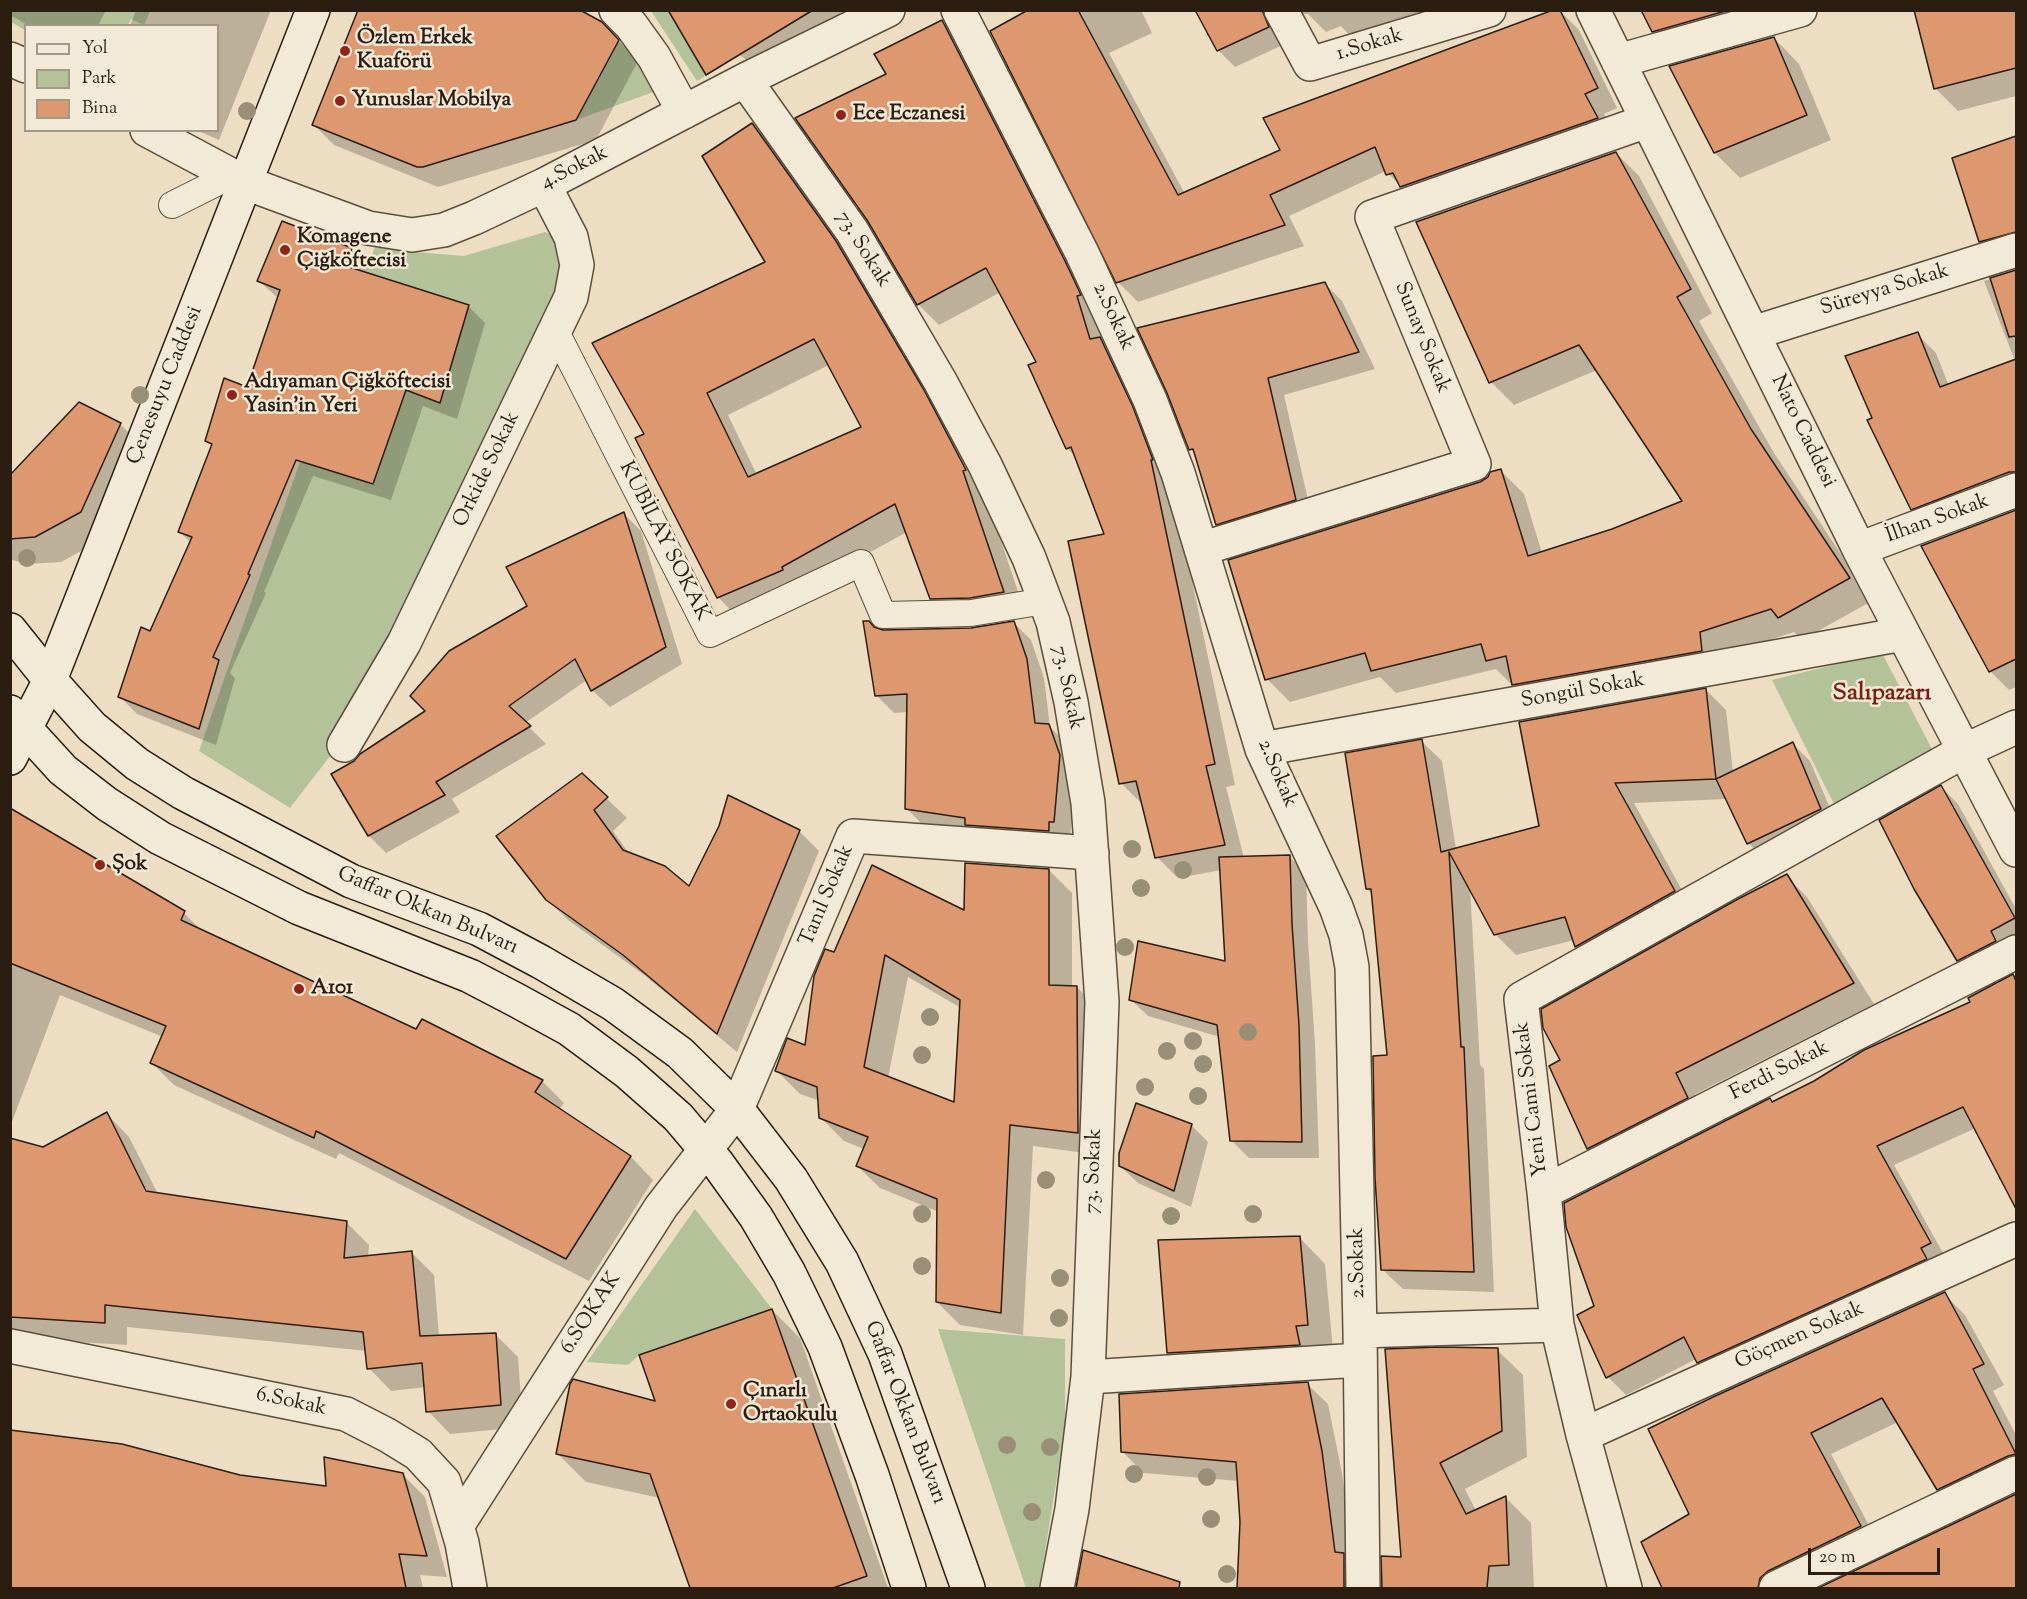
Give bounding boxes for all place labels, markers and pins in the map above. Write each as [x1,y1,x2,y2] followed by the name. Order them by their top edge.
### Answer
[357,26,473,76] place label: Özlem Erkek Kuaförü
[338,44,352,58] marker: Özlem Erkek Kuaförü
[352,88,511,114] place label: Yunuslar Mobilya
[333,94,347,108] marker: Yunuslar Mobilya
[853,102,965,128] place label: Ece Eczanesi
[834,108,848,122] marker: Ece Eczanesi
[297,225,406,275] place label: Komagene Çiğköftecisi
[278,243,292,257] marker: Komagene Çiğköftecisi
[244,370,451,420] place label: Adıyaman Çiğköftecisi Yasin'in Yeri
[225,388,239,402] marker: Adıyaman Çiğköftecisi Yasin'in Yeri
[112,852,147,878] place label: Şok
[93,858,107,872] marker: Şok
[311,976,353,1002] place label: A101
[292,982,306,996] marker: A101
[743,1379,838,1429] place label: Çınarlı Ortaokulu
[724,1397,738,1411] marker: Çınarlı Ortaokulu

